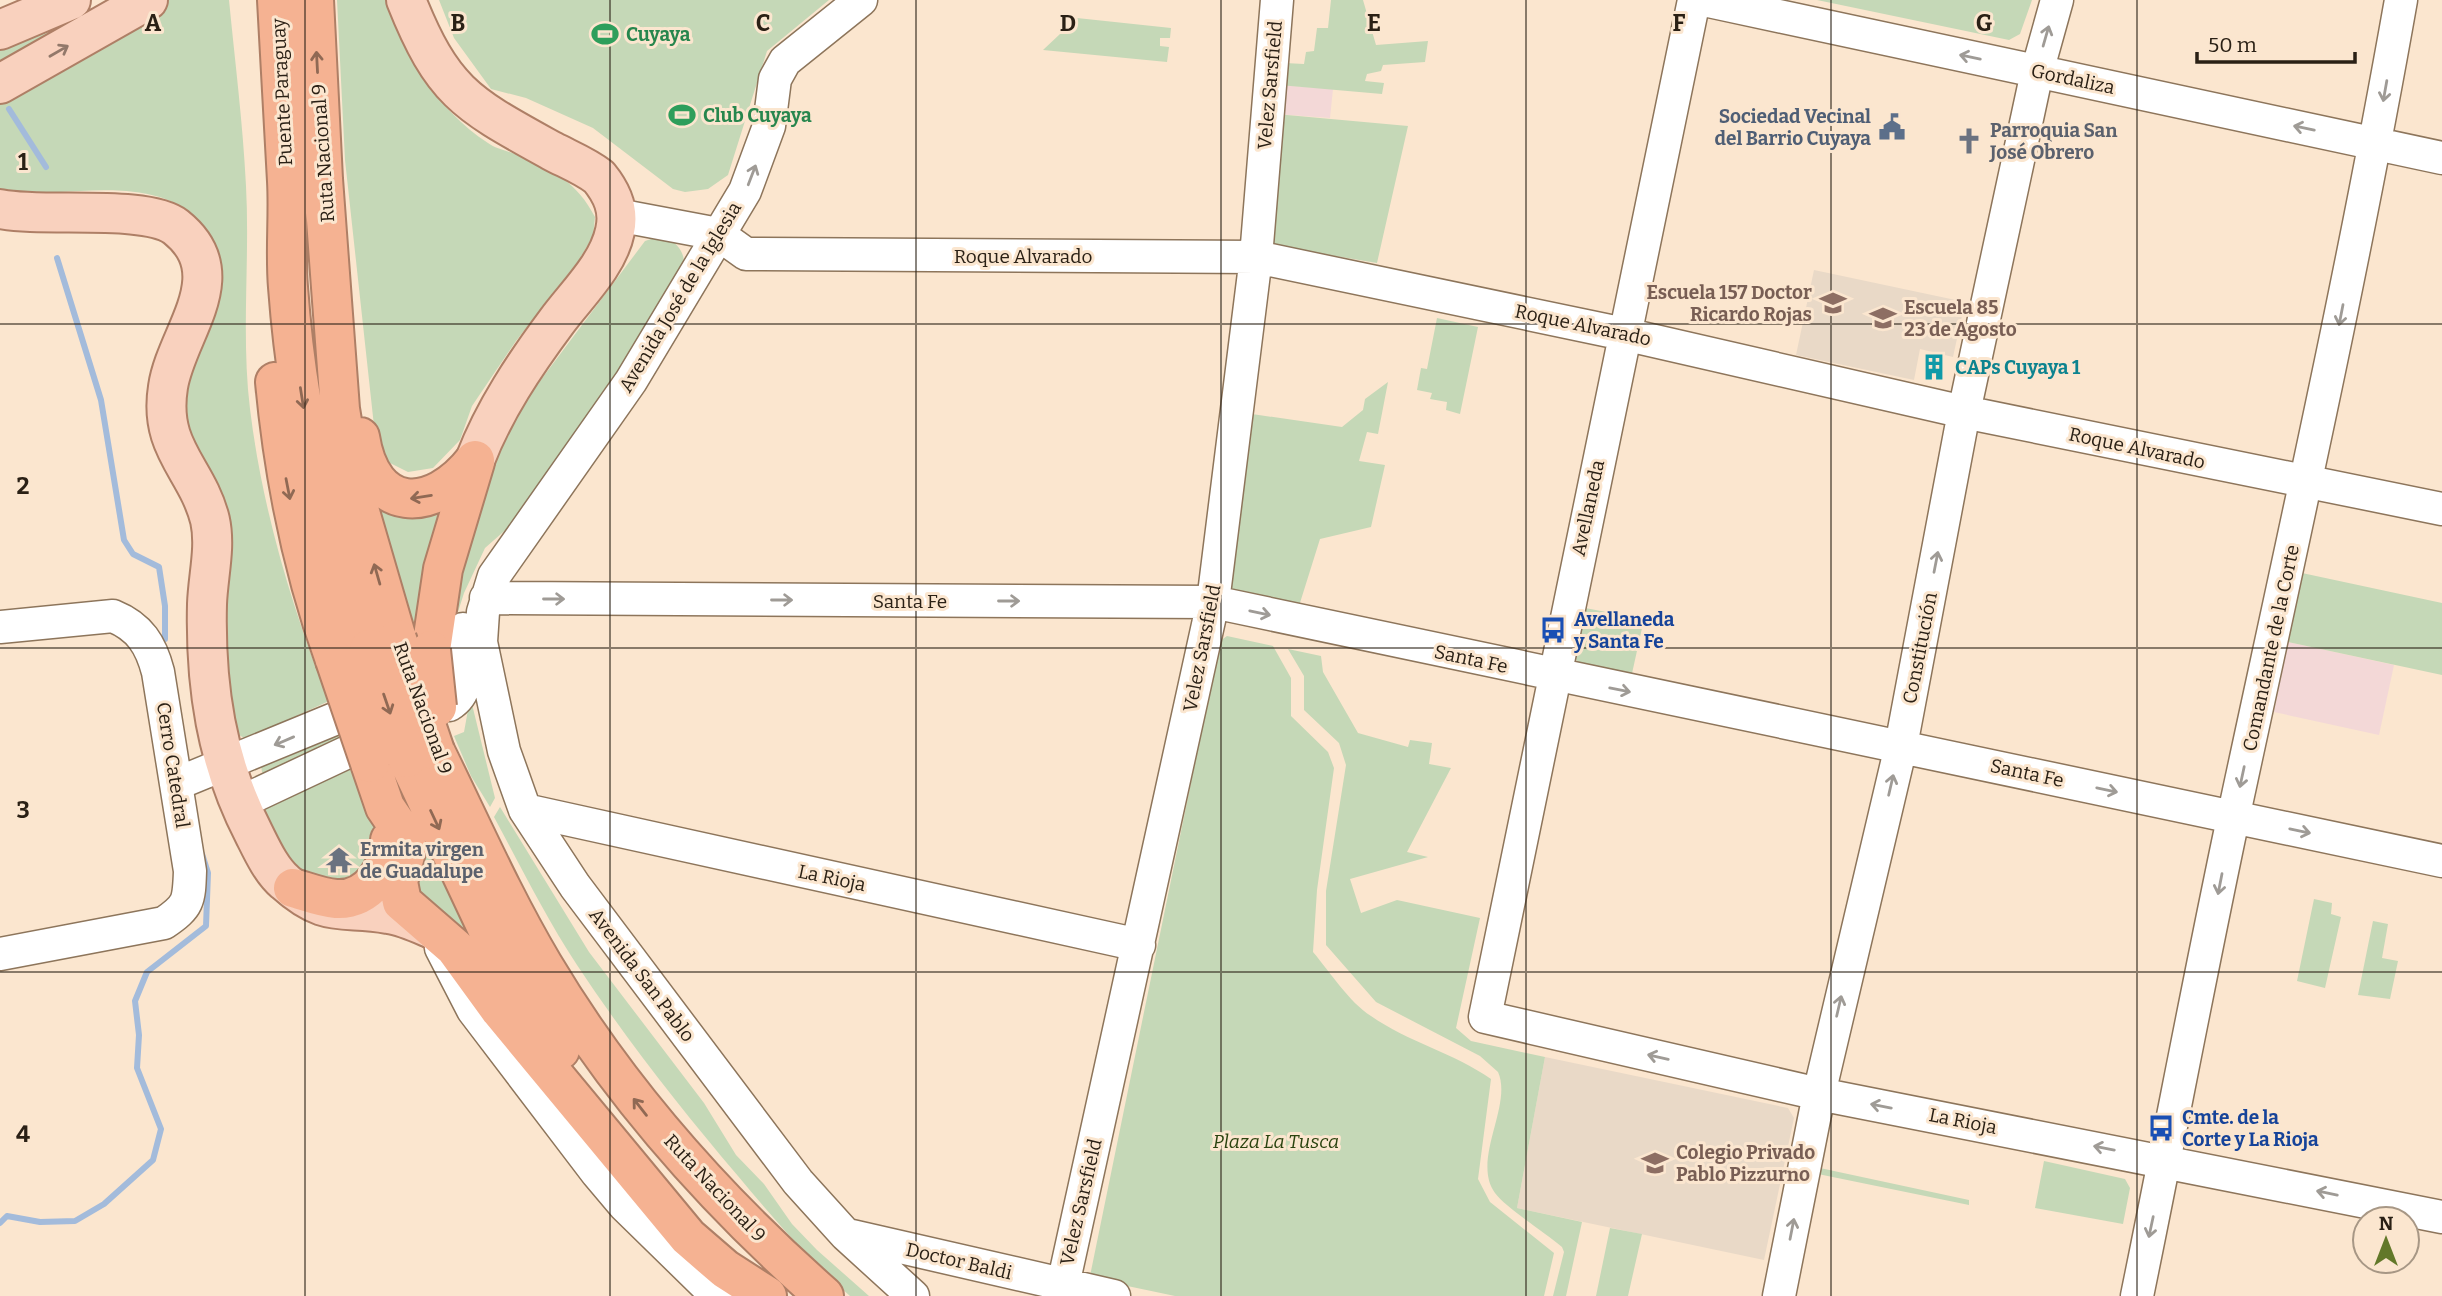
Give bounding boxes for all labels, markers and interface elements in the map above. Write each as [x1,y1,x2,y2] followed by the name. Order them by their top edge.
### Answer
[145,9,162,37] text: A
[451,9,465,37] text: B
[756,9,770,37] text: C
[1060,9,1076,37] text: D
[1367,9,1381,37] text: E
[1673,9,1686,37] text: F
[1976,9,1993,37] text: G
[267,17,297,166] street label: Puente Paraguay
[590,19,620,49] sports icon: Cuyaya
[1253,20,1287,150] street label: Velez Sarsfield
[2197,21,2354,65] scale bar
[626,23,691,46] place label: Cuyaya
[2040,25,2053,47] one-way arrow
[2208,32,2257,58] text: 50 m
[49,43,69,57] one-way arrow
[1959,50,1982,64] one-way arrow
[310,51,323,73] one-way arrow
[2029,59,2118,99] street label: Gordaliza
[2378,79,2391,102] one-way arrow
[307,83,339,223] street label: Ruta Nacional 9
[667,100,697,130] sports icon: Club Cuyaya
[703,104,812,127] place label: Club Cuyaya
[1715,105,1871,150] place label: Sociedad Vecinal del Barrio Cuyaya
[1877,112,1907,142] public building icon: Sociedad Vecinal del Barrio Cuyaya
[1989,119,2118,164] place label: Parroquia San José Obrero
[2293,120,2316,134] one-way arrow
[1954,126,1984,156] church icon: Parroquia San José Obrero
[18,148,28,176] text: 1
[746,165,759,187] one-way arrow
[614,197,746,396] street label: Avenida José de la Iglesia
[954,245,1092,268] street label: Roque Alvarado
[1647,281,1812,326] place label: Escuela 157 Doctor Ricardo Rojas
[1818,288,1848,318] school or university icon: Escuela 157 Doctor Ricardo Rojas
[1904,296,2017,341] place label: Escuela 85 23 de Agosto
[1513,299,1653,351] street label: Roque Alvarado
[1868,303,1898,333] school or university icon: Escuela 85 23 de Agosto
[2334,303,2348,326] one-way arrow
[1919,352,1949,382] building icon: CAPs Cuyaya 1
[1955,356,2081,379] place label: CAPs Cuyaya 1
[296,386,309,409] one-way arrow
[2067,422,2207,474] street label: Roque Alvarado
[1567,457,1610,558] street label: Avellaneda
[17,472,30,500] text: 2
[282,477,296,500] one-way arrow
[410,491,433,504] one-way arrow
[2238,543,2304,753] street label: Comandante de la Corte
[1930,551,1944,574] one-way arrow
[369,563,382,585] one-way arrow
[1178,582,1226,714] street label: Velez Sarsfield
[873,590,947,613] street label: Santa Fe
[1898,590,1942,706] street label: Constitución
[542,592,565,605] one-way arrow
[770,593,793,607] one-way arrow
[997,594,1020,608] one-way arrow
[1248,606,1271,620] one-way arrow
[1573,608,1675,653] place label: Avellaneda y Santa Fe
[1538,615,1568,645] bus stop icon: Avellaneda y Santa Fe
[388,639,458,777] street label: Ruta Nacional 9
[1432,640,1510,678] street label: Santa Fe
[1608,683,1631,697] one-way arrow
[382,692,395,714] one-way arrow
[152,700,194,830] street label: Cerro Catedral
[274,735,296,748] one-way arrow
[1988,754,2066,792] street label: Santa Fe
[2235,765,2249,788] one-way arrow
[1885,774,1899,797] one-way arrow
[2095,783,2118,797] one-way arrow
[16,796,30,824] text: 3
[429,809,442,830] one-way arrow
[2288,824,2311,838] one-way arrow
[360,838,485,883] place label: Ermita virgen de Guadalupe
[324,845,354,875] temple icon: Ermita virgen de Guadalupe
[796,860,869,897] street label: La Rioja
[2213,872,2227,895] one-way arrow
[584,904,700,1046] street label: Avenida San Pablo
[1834,996,1847,1018] one-way arrow
[1648,1050,1670,1063] one-way arrow
[633,1098,648,1117] one-way arrow
[1870,1098,1893,1112] one-way arrow
[1927,1103,2000,1139] street label: La Rioja
[2182,1106,2319,1151] place label: Cmte. de la Corte y La Rioja
[2146,1113,2176,1143] bus stop icon: Cmte. de la Corte y La Rioja
[16,1120,30,1148] text: 4
[659,1129,771,1247] street label: Ruta Nacional 9
[1213,1130,1339,1153] park label: Plaza La Tusca
[1055,1136,1107,1268] street label: Velez Sarsfield
[1676,1141,1815,1186] place label: Colegio Privado Pablo Pizzurno
[2093,1141,2116,1155] one-way arrow
[1640,1148,1670,1178] school or university icon: Colegio Privado Pablo Pizzurno
[2316,1186,2339,1200] one-way arrow
[2351,1205,2421,1275] north arrow
[2379,1212,2394,1235] text: N
[2144,1215,2158,1238] one-way arrow
[1786,1218,1800,1241] one-way arrow
[904,1238,1015,1284] street label: Doctor Baldi

